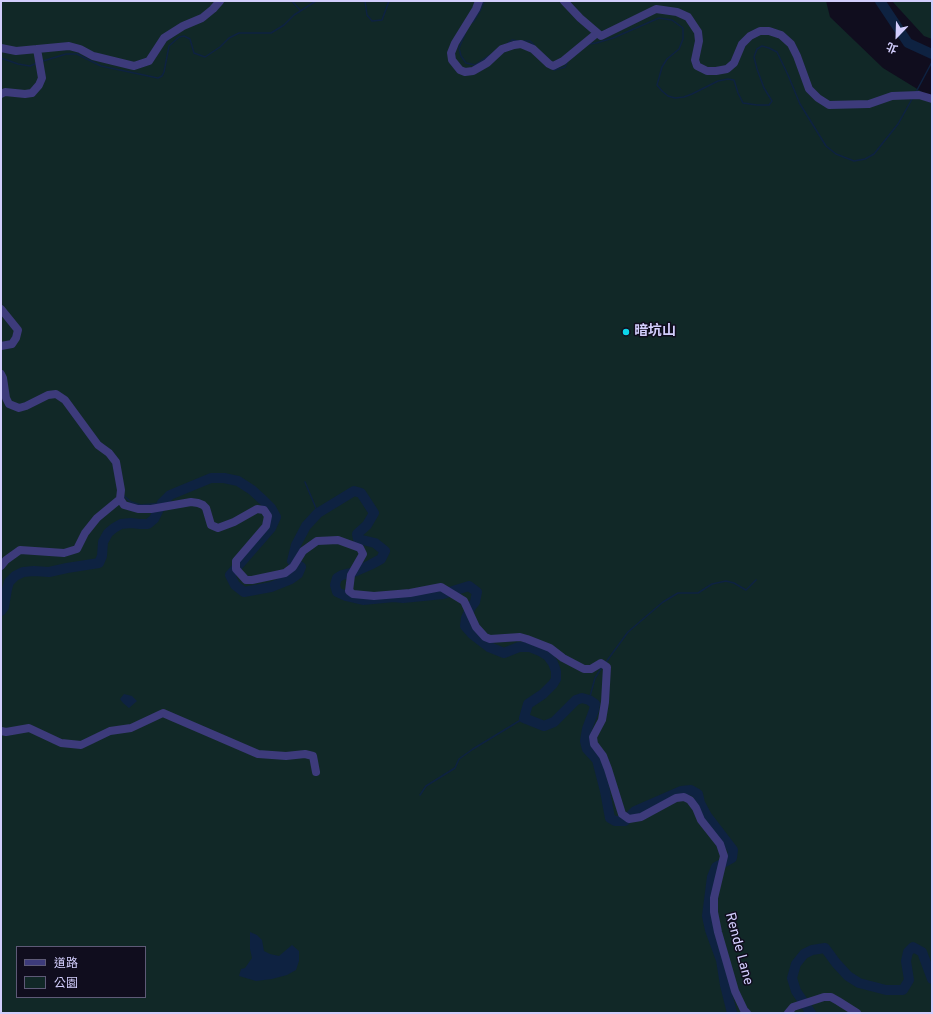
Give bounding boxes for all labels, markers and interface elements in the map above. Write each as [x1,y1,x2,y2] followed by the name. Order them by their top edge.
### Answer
[877,16,917,56] north arrow
[885,38,900,56] text: 北
[634,324,676,340] place label: 暗坑山
[621,327,631,337] marker: 暗坑山
[720,911,756,987] street label: Rende Lane
[16,946,146,998] legend
[54,956,78,972] text: 道路
[54,976,78,992] text: 公園

